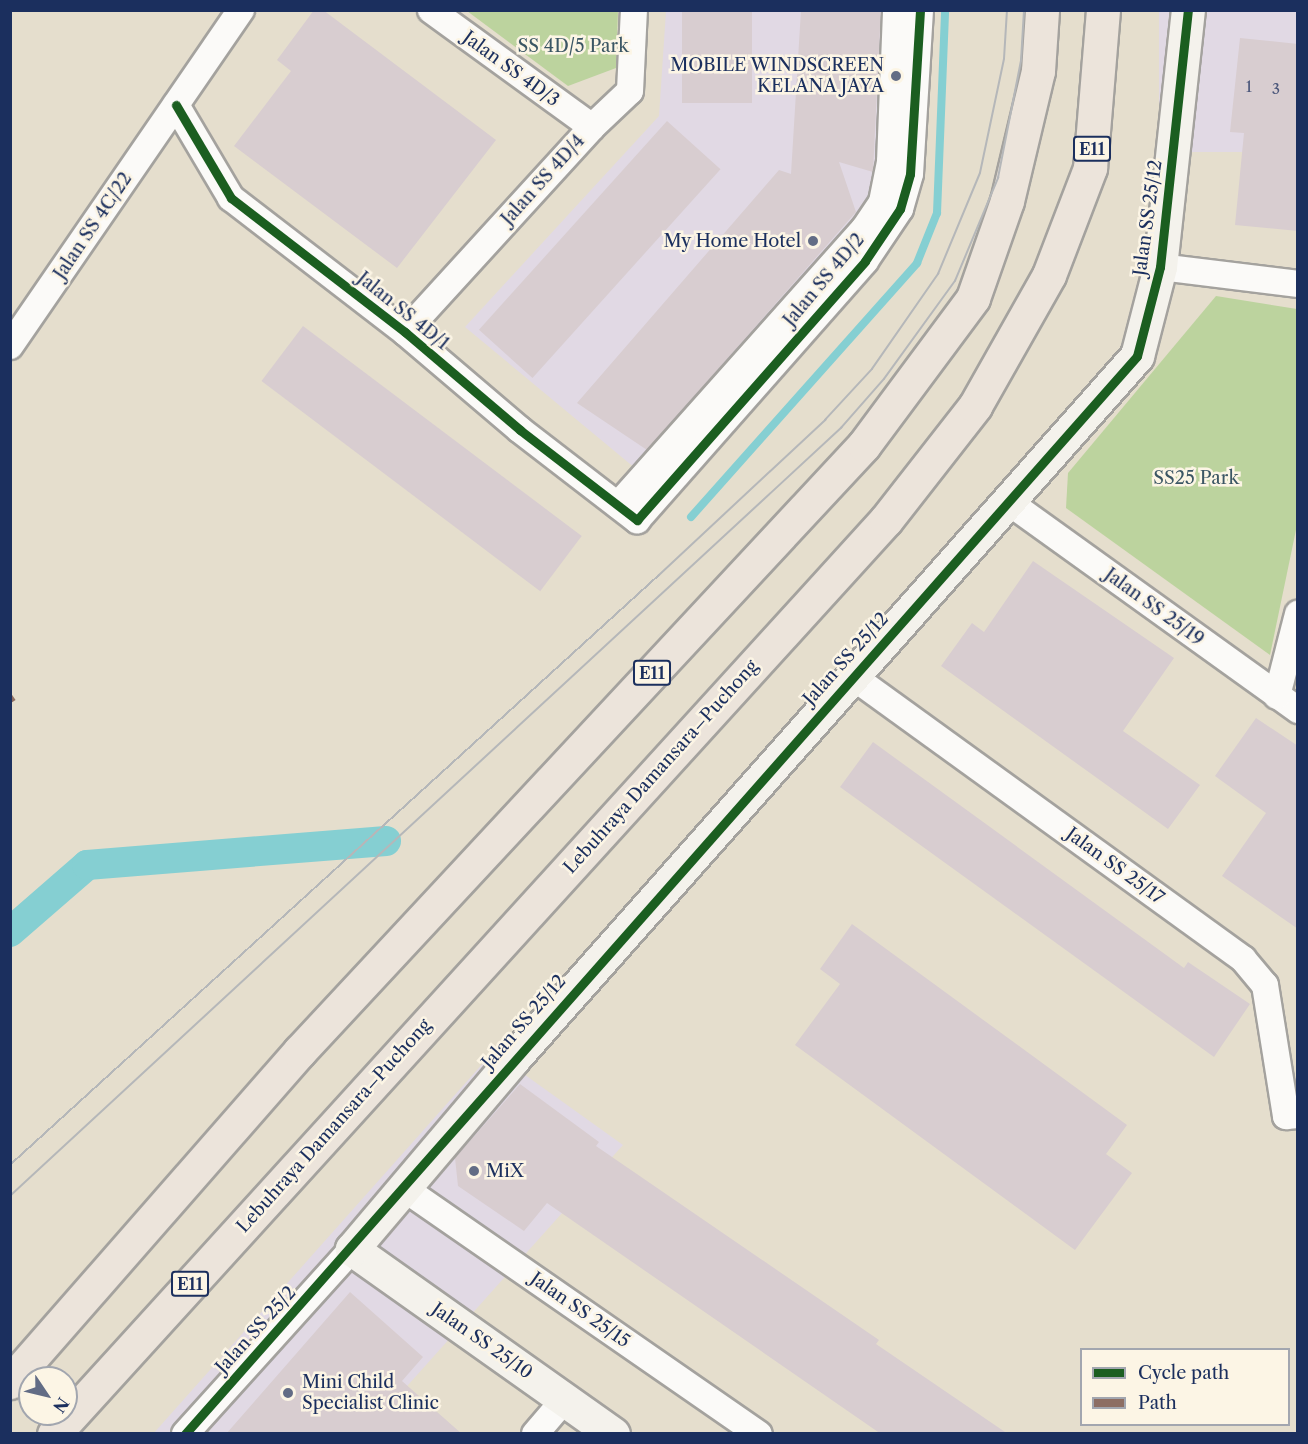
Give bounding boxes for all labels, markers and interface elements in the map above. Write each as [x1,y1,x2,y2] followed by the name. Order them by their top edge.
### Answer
[459,27,563,111] street label: Jalan SS 4D/3
[517,35,629,57] park label: SS 4D/5 Park
[670,55,884,98] place label: MOBILE WINDSCREEN KELANA JAYA
[889,69,903,83] marker: MOBILE WINDSCREEN KELANA JAYA
[1246,78,1252,96] house number: 1
[1272,80,1280,98] house number: 3
[497,130,589,230] street label: Jalan SS 4D/4
[1072,136,1112,162] road number: E11
[1129,158,1167,278] street label: Jalan SS 25/12
[49,168,137,284] street label: Jalan SS 4C/22
[779,229,869,331] street label: Jalan SS 4D/2
[663,230,801,252] place label: My Home Hotel
[806,234,820,248] marker: My Home Hotel
[353,267,453,355] street label: Jalan SS 4D/1
[1153,467,1239,489] park label: SS25 Park
[1100,564,1208,650] street label: Jalan SS 25/19
[799,608,893,710] street label: Jalan SS 25/12
[559,656,763,878] street label: Lebuhraya Damansara–Puchong
[632,660,672,686] road number: E11
[1062,823,1168,909] street label: Jalan SS 25/17
[477,971,571,1073] street label: Jalan SS 25/12
[232,1015,436,1237] street label: Lebuhraya Damansara–Puchong
[486,1160,524,1182] place label: MiX
[467,1164,481,1178] marker: MiX
[526,1268,634,1352] street label: Jalan SS 25/15
[170,1271,210,1297] road number: E11
[211,1282,301,1378] street label: Jalan SS 25/2
[427,1298,537,1384] street label: Jalan SS 25/10
[1080,1348,1290,1426] legend
[1138,1362,1229,1384] text: Cycle path
[18,1366,78,1426] north arrow
[302,1372,439,1414] place label: Mini Child Specialist Clinic
[279,1384,297,1402] marker: Mini Child Specialist Clinic
[1138,1392,1177,1414] text: Path
[49,1394,73,1417] text: N

